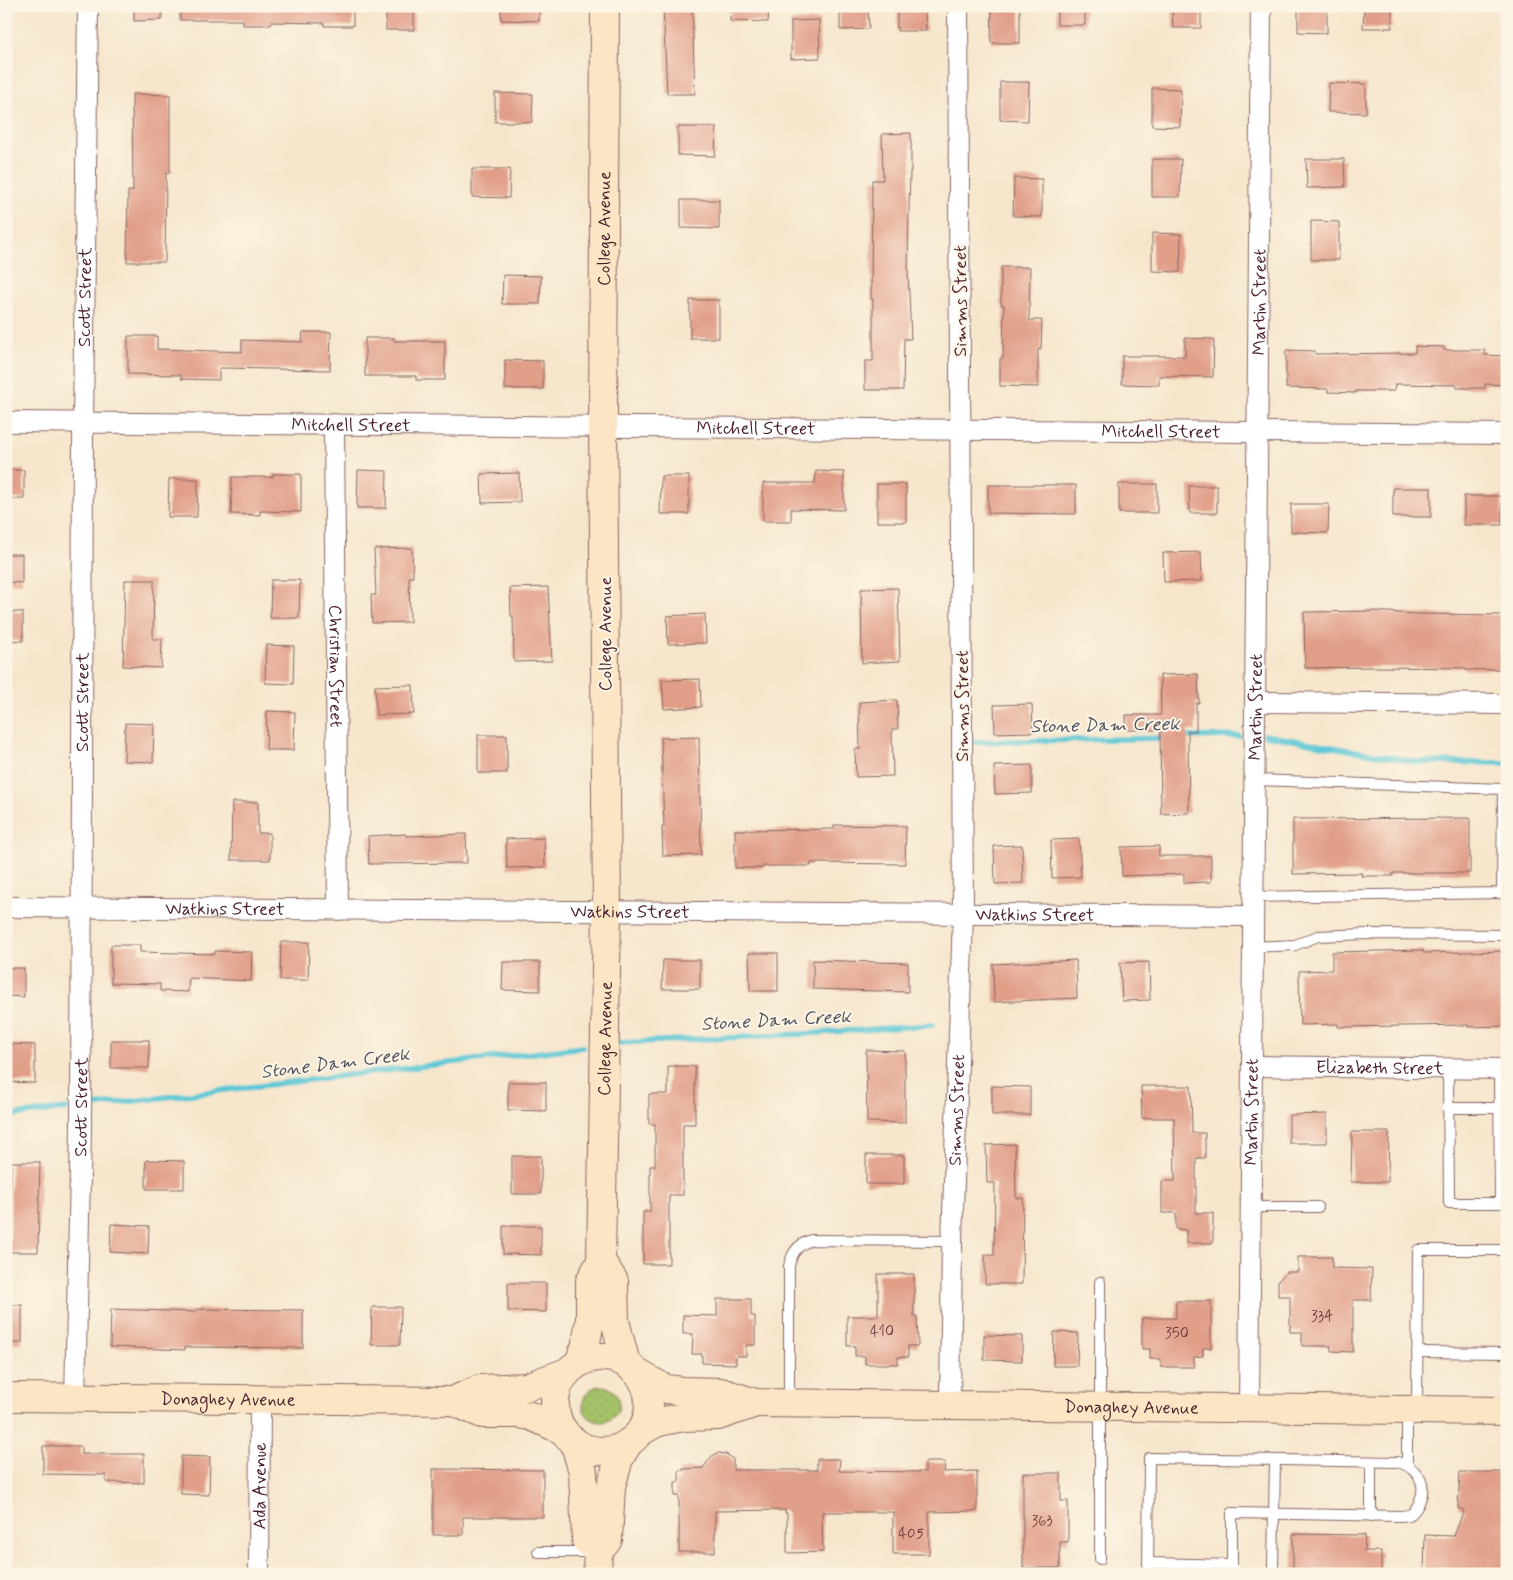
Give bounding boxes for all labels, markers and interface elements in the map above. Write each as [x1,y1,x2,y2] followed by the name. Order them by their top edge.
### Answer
[593,171,617,286] street label: College Avenue
[949,245,973,357] street label: Simms Street
[73,247,98,347] street label: Scott Street
[1248,248,1273,356] street label: Martin Street
[291,413,411,438] street label: Mitchell Street
[696,417,816,441] street label: Mitchell Street
[1101,420,1221,445] street label: Mitchell Street
[594,577,618,691] street label: College Avenue
[322,605,347,728] street label: Christian Street
[951,650,975,762] street label: Simms Street
[71,652,95,752] street label: Scott Street
[1244,653,1269,761] street label: Martin Street
[1030,712,1181,739] water label: Stone Dam Creek
[165,897,285,922] street label: Watkins Street
[570,900,690,925] street label: Watkins Street
[975,903,1095,928] street label: Watkins Street
[593,981,619,1096] street label: College Avenue
[701,1004,853,1037] water label: Stone Dam Creek
[259,1042,412,1085] water label: Stone Dam Creek
[944,1054,971,1166] street label: Simms Street
[1316,1056,1445,1081] street label: Elizabeth Street
[69,1057,94,1157] street label: Scott Street
[1240,1058,1265,1166] street label: Martin Street
[1311,1307,1333,1327] house number: 334
[870,1322,894,1342] house number: 410
[1165,1324,1189,1344] house number: 350
[161,1387,296,1413] street label: Donaghey Avenue
[1064,1395,1199,1421] street label: Donaghey Avenue
[248,1442,273,1530] street label: Ada Avenue
[1031,1512,1053,1532] house number: 363
[898,1524,924,1544] house number: 405

